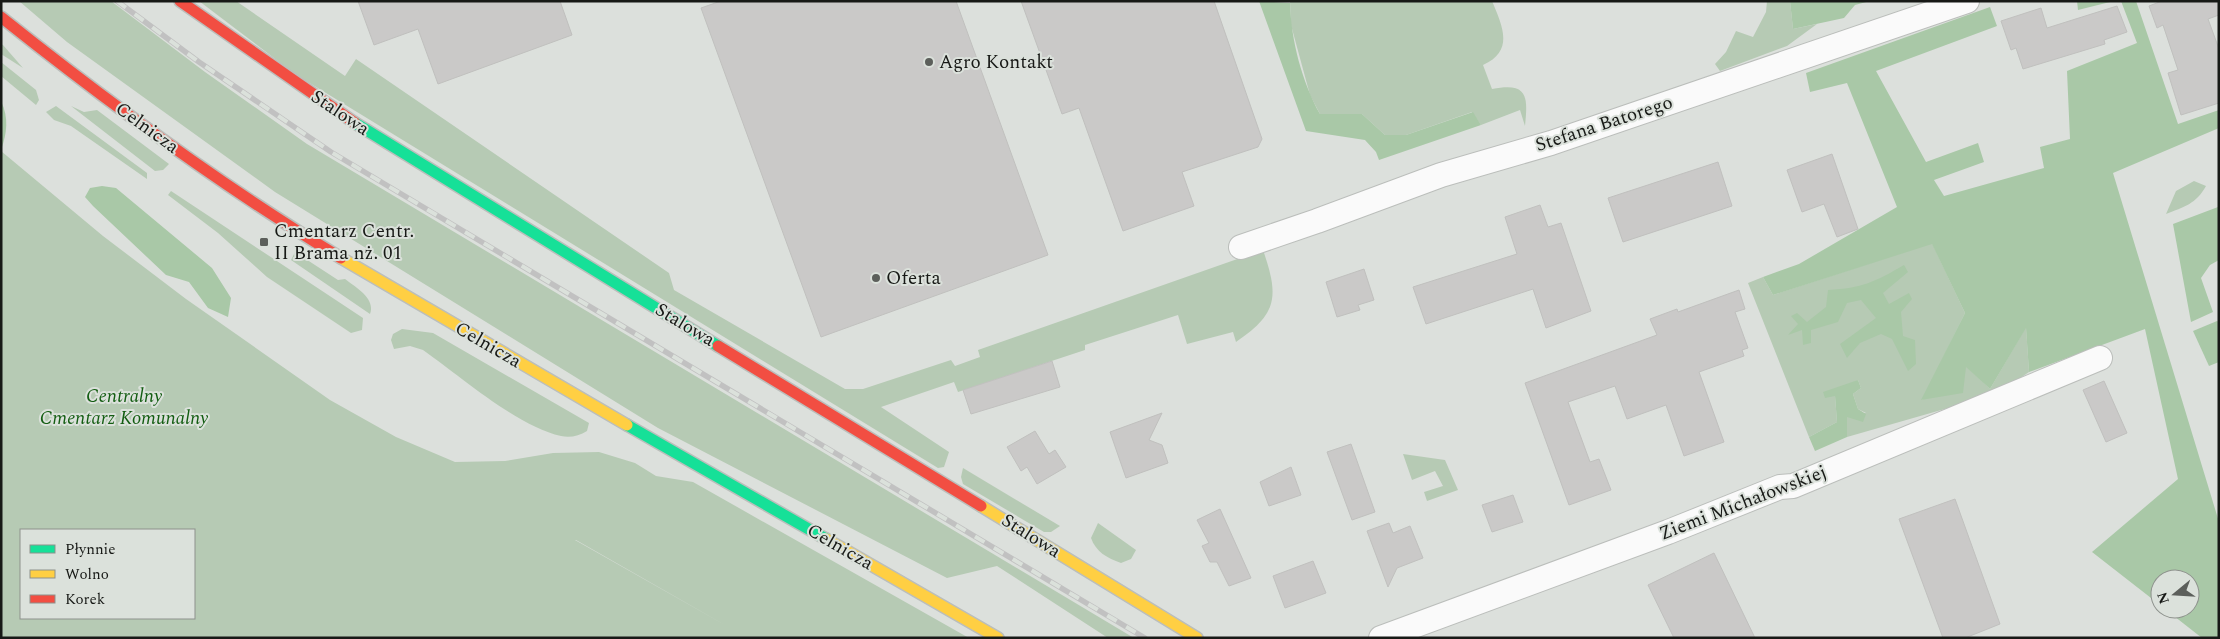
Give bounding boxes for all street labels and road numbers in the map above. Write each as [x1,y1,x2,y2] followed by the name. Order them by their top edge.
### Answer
[305,83,376,144] street label: Stalowa
[1532,88,1676,160] street label: Stefana Batorego
[109,95,186,162] street label: Celnicza
[649,296,721,355] street label: Stalowa
[449,314,527,376] street label: Celnicza
[1655,458,1831,548] street label: Ziemi Michałowskiej
[995,506,1067,566] street label: Stalowa
[801,516,879,578] street label: Celnicza

